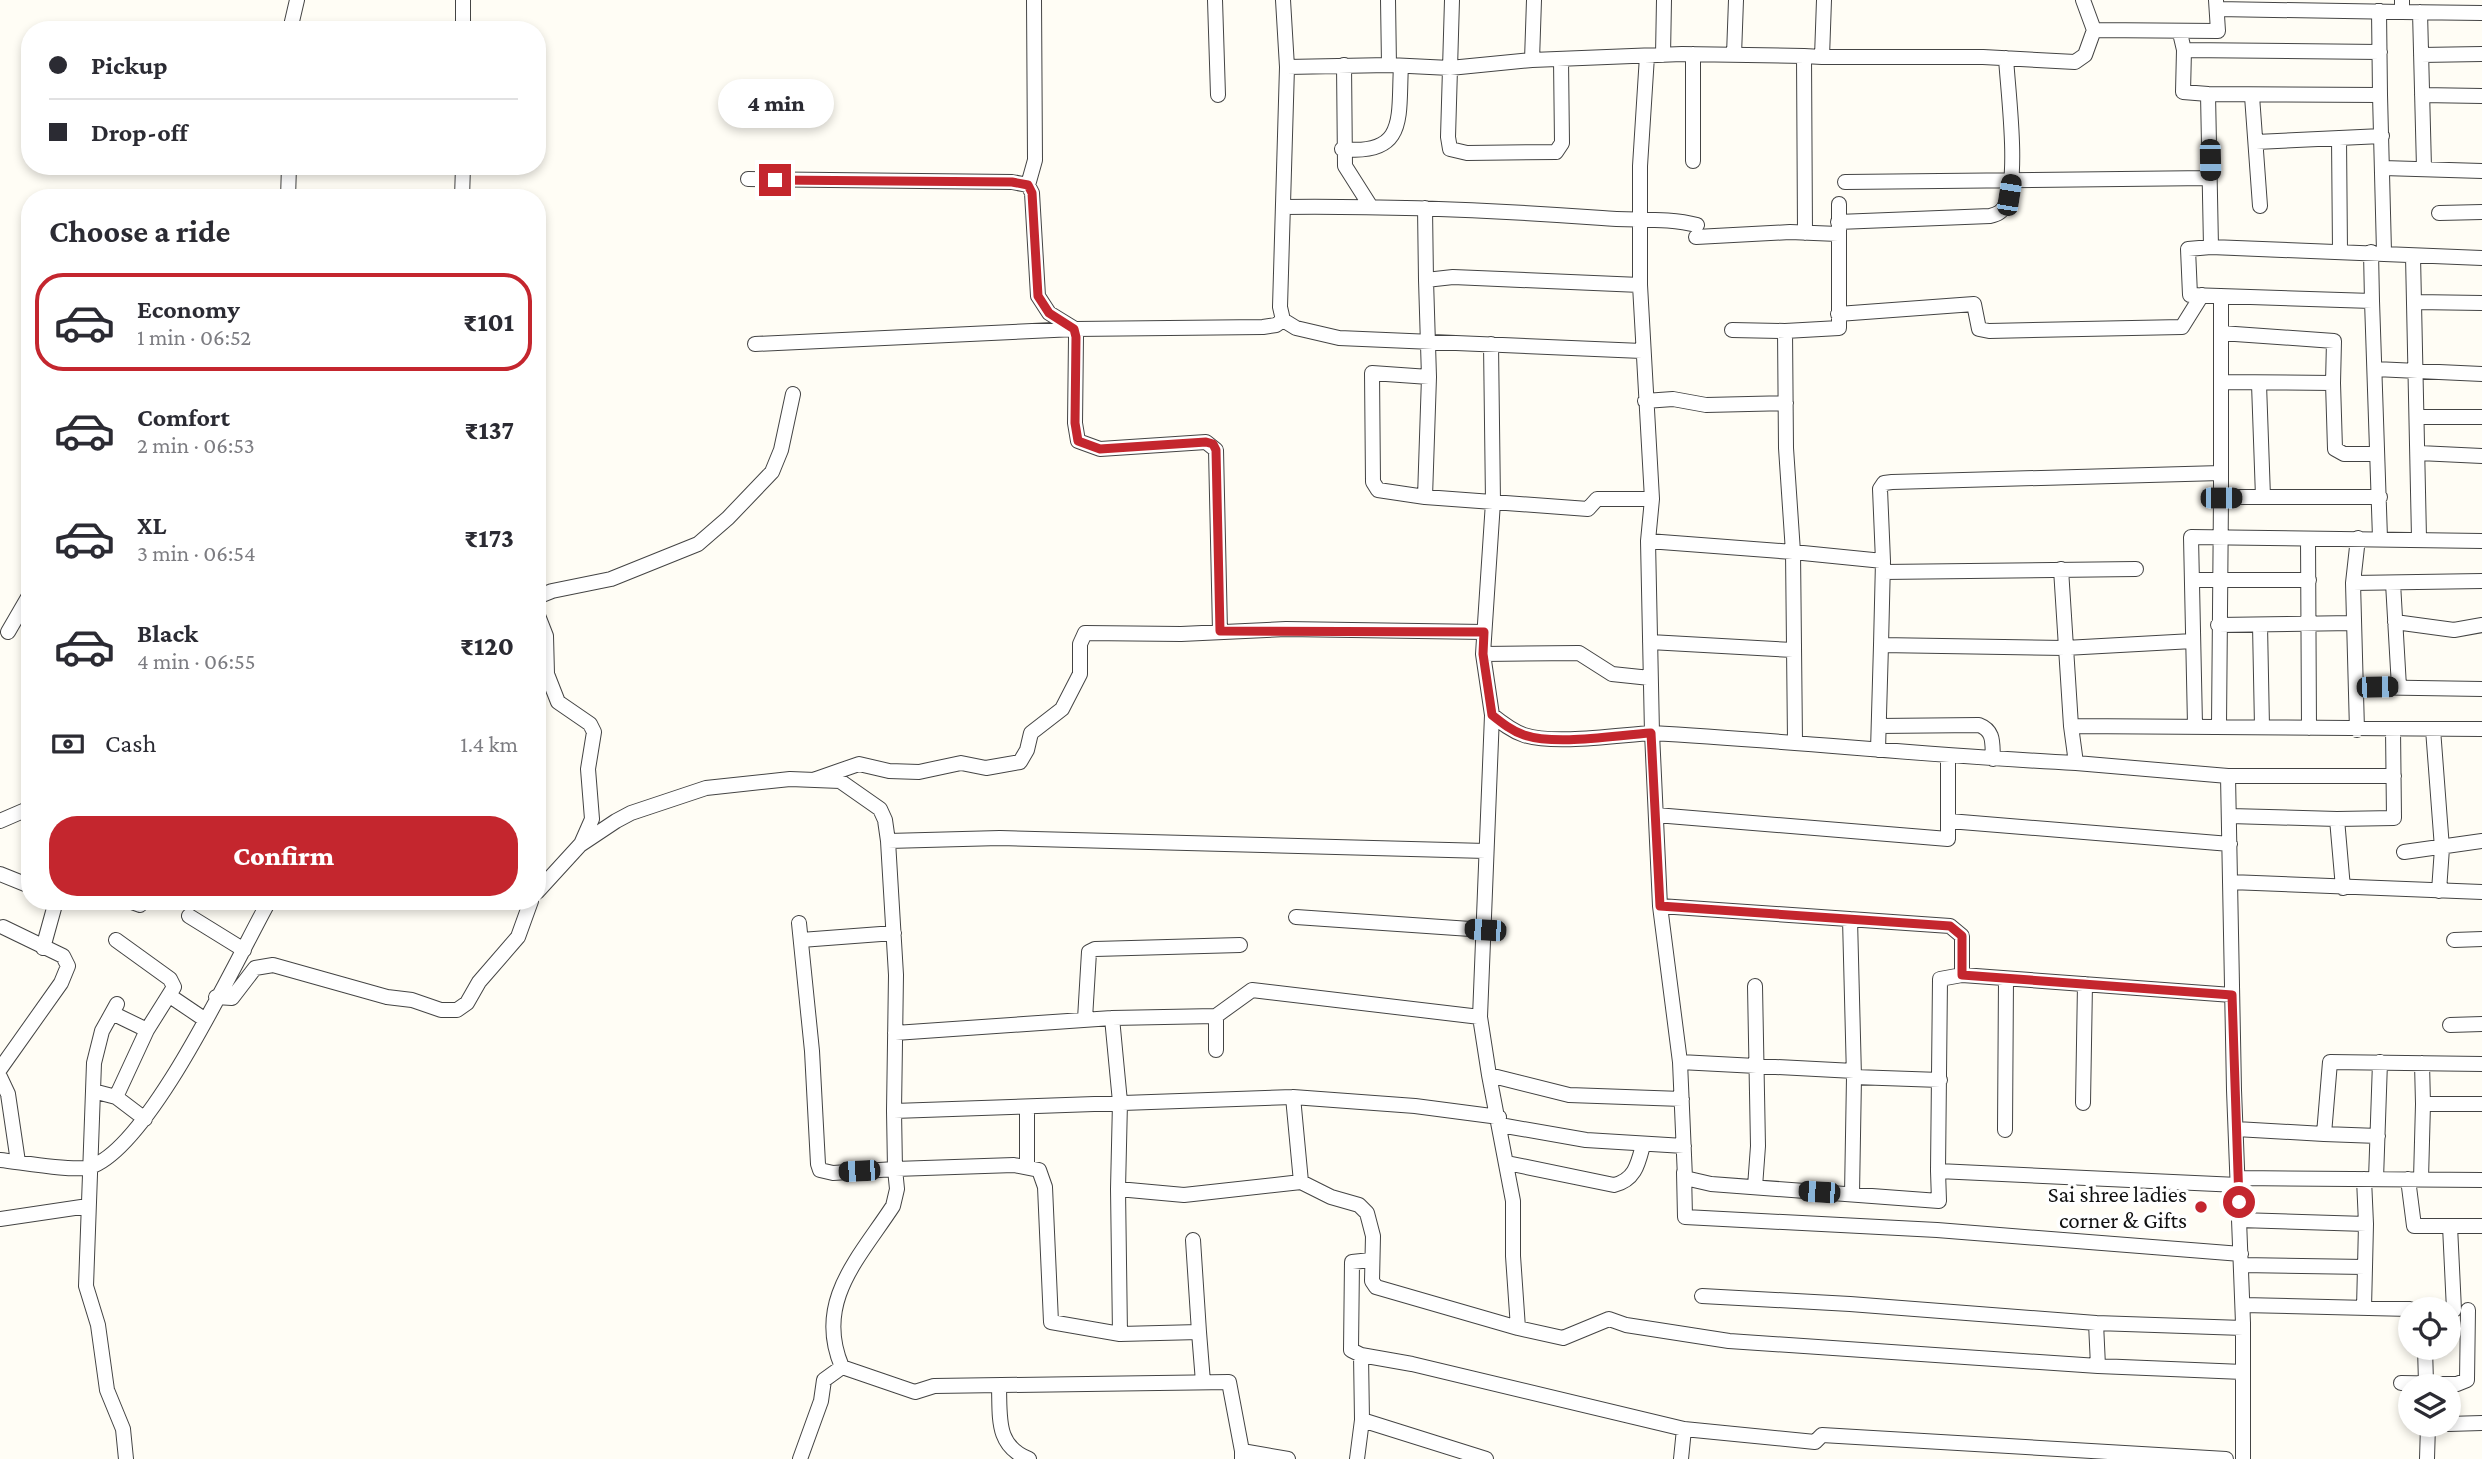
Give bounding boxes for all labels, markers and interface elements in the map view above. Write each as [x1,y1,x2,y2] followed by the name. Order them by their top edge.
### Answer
[91,51,168,80] text: Pickup
[717,78,833,128] callout: 4 min
[747,90,805,116] text: 4 min
[91,118,188,147] text: Drop-off
[2200,139,2221,181] car
[759,164,791,196] route end
[1996,173,2023,217] car
[49,213,230,249] text: Choose a ride
[53,291,116,354] icon: car
[137,295,240,324] text: Economy
[463,308,514,337] text: ₹101
[137,324,251,350] text: 1 min · 06:52
[53,399,116,462] icon: car
[137,403,230,432] text: Comfort
[464,416,514,445] text: ₹137
[137,432,255,458] text: 2 min · 06:53
[2201,488,2243,509] car
[53,507,116,570] icon: car
[137,511,166,540] text: XL
[464,524,514,553] text: ₹173
[137,540,256,566] text: 3 min · 06:54
[53,615,116,678] icon: car
[137,619,198,648] text: Black
[460,632,514,661] text: ₹120
[137,648,255,674] text: 4 min · 06:55
[2356,676,2399,698] car
[49,725,87,763] icon: cash
[105,729,156,758] text: Cash
[460,731,518,757] text: 1.4 km
[49,816,518,896] button: Confirm
[1464,918,1507,942] car
[838,1159,881,1183] car
[1798,1180,1841,1204] car
[2048,1181,2187,1233] place label: Sai shree ladies corner & Gifts
[2223,1186,2255,1218] route start
[2193,1199,2209,1215] marker: Sai shree ladies corner & Gifts
[2398,1297,2461,1437] map controls
[2398,1297,2461,1360] button: locate
[2398,1374,2461,1437] button: layers

